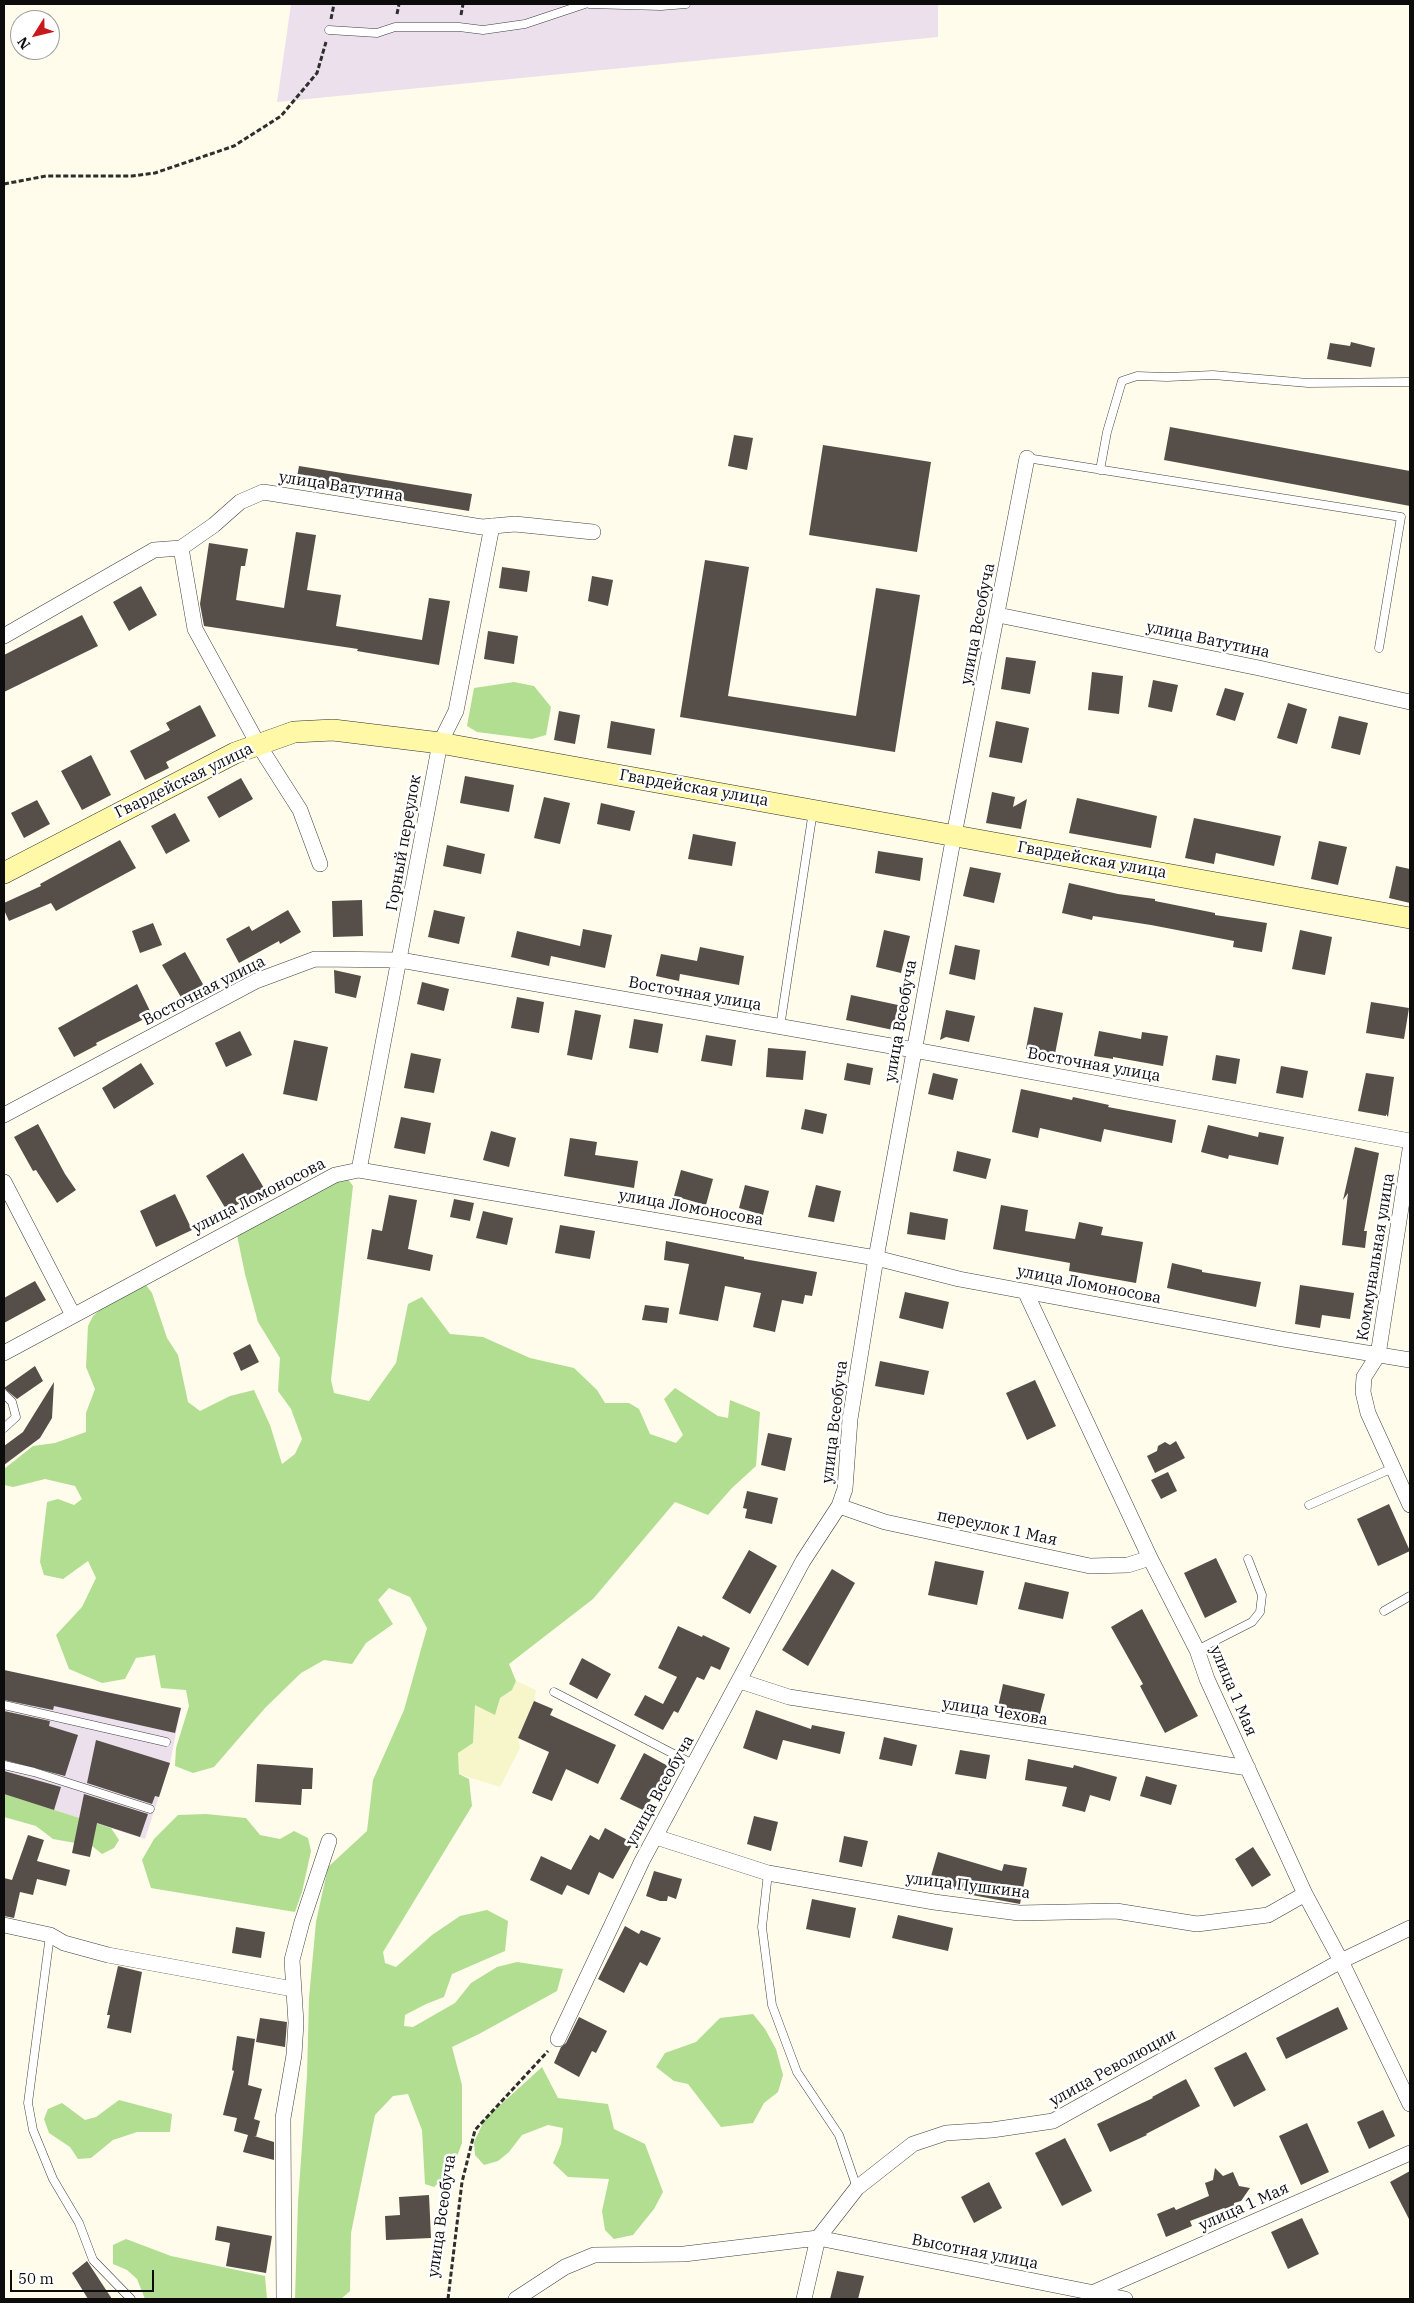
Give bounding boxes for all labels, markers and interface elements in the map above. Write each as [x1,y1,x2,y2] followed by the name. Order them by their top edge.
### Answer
[10,10,60,60] north arrow
[13,33,34,53] text: N
[277,468,405,506] street label: улица Ватутина
[957,561,999,687] street label: улица Всеобуча
[1145,618,1271,662] street label: улица Ватутина
[112,739,256,823] street label: Гвардейская улица
[618,765,770,811] street label: Гвардейская улица
[383,773,425,913] street label: Горный переулок
[1016,837,1168,883] street label: Гвардейская улица
[140,952,268,1030] street label: Восточная улица
[881,958,921,1084] street label: улица Всеобуча
[627,973,763,1015] street label: Восточная улица
[1026,1044,1162,1086] street label: Восточная улица
[189,1154,329,1238] street label: улица Ломоносова
[1353,1172,1399,1342] street label: Коммунальная улица
[617,1186,765,1230] street label: улица Ломоносова
[1015,1262,1163,1308] street label: улица Ломоносова
[818,1359,852,1485] street label: улица Всеобуча
[935,1506,1059,1550] street label: переулок 1 Мая
[1205,1643,1261,1739] street label: улица 1 Мая
[941,1694,1049,1730] street label: улица Чехова
[622,1732,698,1850] street label: улица Всеобуча
[905,1869,1031,1903] street label: улица Пушкина
[1046,2025,1180,2111] street label: улица Революции
[424,2153,460,2279] street label: улица Всеобуча
[1196,2179,1292,2235] street label: улица 1 Мая
[910,2230,1040,2274] street label: Высотная улица
[12,2260,156,2292] scale bar
[18,2269,54,2288] text: 50 m

